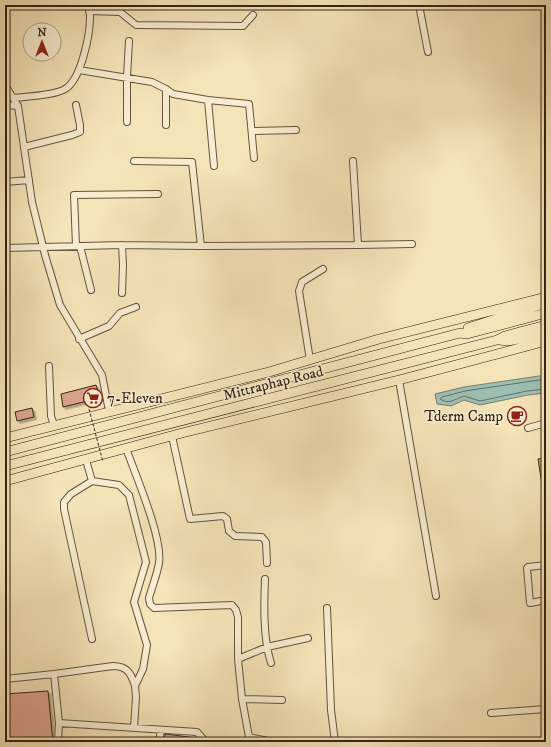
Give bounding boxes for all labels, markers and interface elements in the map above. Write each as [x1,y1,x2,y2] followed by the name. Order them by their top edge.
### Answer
[22,22,62,62] north arrow
[37,26,47,40] text: N
[221,362,326,405] street label: Mittraphap Road
[82,387,104,409] supermarket icon: 7-Eleven
[107,389,163,408] place label: 7-Eleven
[506,405,528,427] cafe icon: Tderm Camp
[424,407,503,426] place label: Tderm Camp

